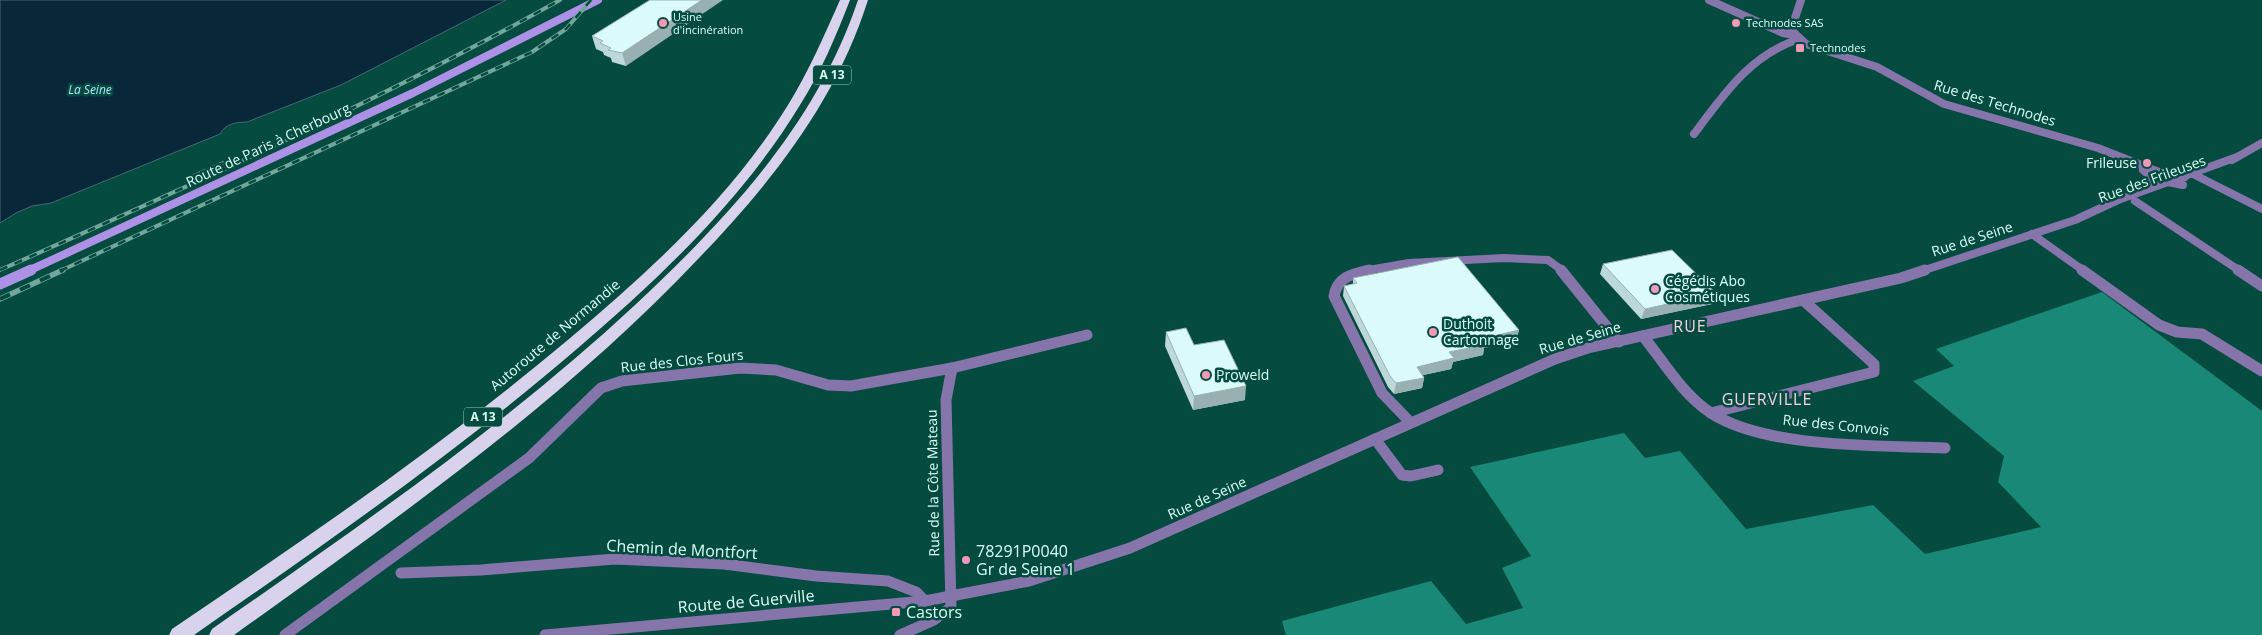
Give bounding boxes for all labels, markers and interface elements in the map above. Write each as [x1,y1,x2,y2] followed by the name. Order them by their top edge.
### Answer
[673,9,743,37] place label: Usine d'incinération
[1746,15,1824,30] place label: Technodes SAS
[657,17,669,29] marker: Usine d'incinération
[1730,17,1742,29] marker: Technodes SAS
[1810,40,1866,55] place label: Technodes
[1794,42,1806,54] marker: Technodes
[813,66,851,84] road number: A 13
[1932,75,2059,130] street label: Rue des Technodes
[68,81,112,98] water label: La Seine
[183,98,353,191] street label: Route de Paris à Cherbourg
[2095,150,2209,207] street label: Rue des Frileuses
[2086,153,2137,172] place label: Frileuse
[2141,157,2153,169] marker: Frileuse
[1929,216,2015,261] street label: Rue de Seine
[1665,271,1750,306] place label: Cégédis Abo Cosmétiques
[486,275,624,395] street label: Autoroute de Normandie
[1649,283,1661,295] marker: Cégédis Abo Cosmétiques
[1443,314,1519,349] place label: Duthoit Cartonnage
[1673,315,1707,337] district label: RUE
[1537,317,1623,358] street label: Rue de Seine
[1427,326,1439,338] marker: Duthoit Cartonnage
[620,345,745,376] street label: Rue des Clos Fours
[1216,365,1269,384] place label: Proweld
[1200,369,1212,381] marker: Proweld
[1722,388,1812,410] district label: GUERVILLE
[464,408,502,427] road number: A 13
[922,409,943,557] street label: Rue de la Côte Mateau
[1782,409,1891,440] street label: Rue des Convois
[1164,472,1249,523] street label: Rue de Seine
[606,534,758,564] street label: Chemin de Montfort
[976,540,1075,580] place label: 78291P0040 Gr de Seine 1
[960,554,972,566] marker: 78291P0040 Gr de Seine 1
[677,584,815,618] street label: Route de Guerville
[906,601,962,623] place label: Castors
[890,606,902,618] marker: Castors

